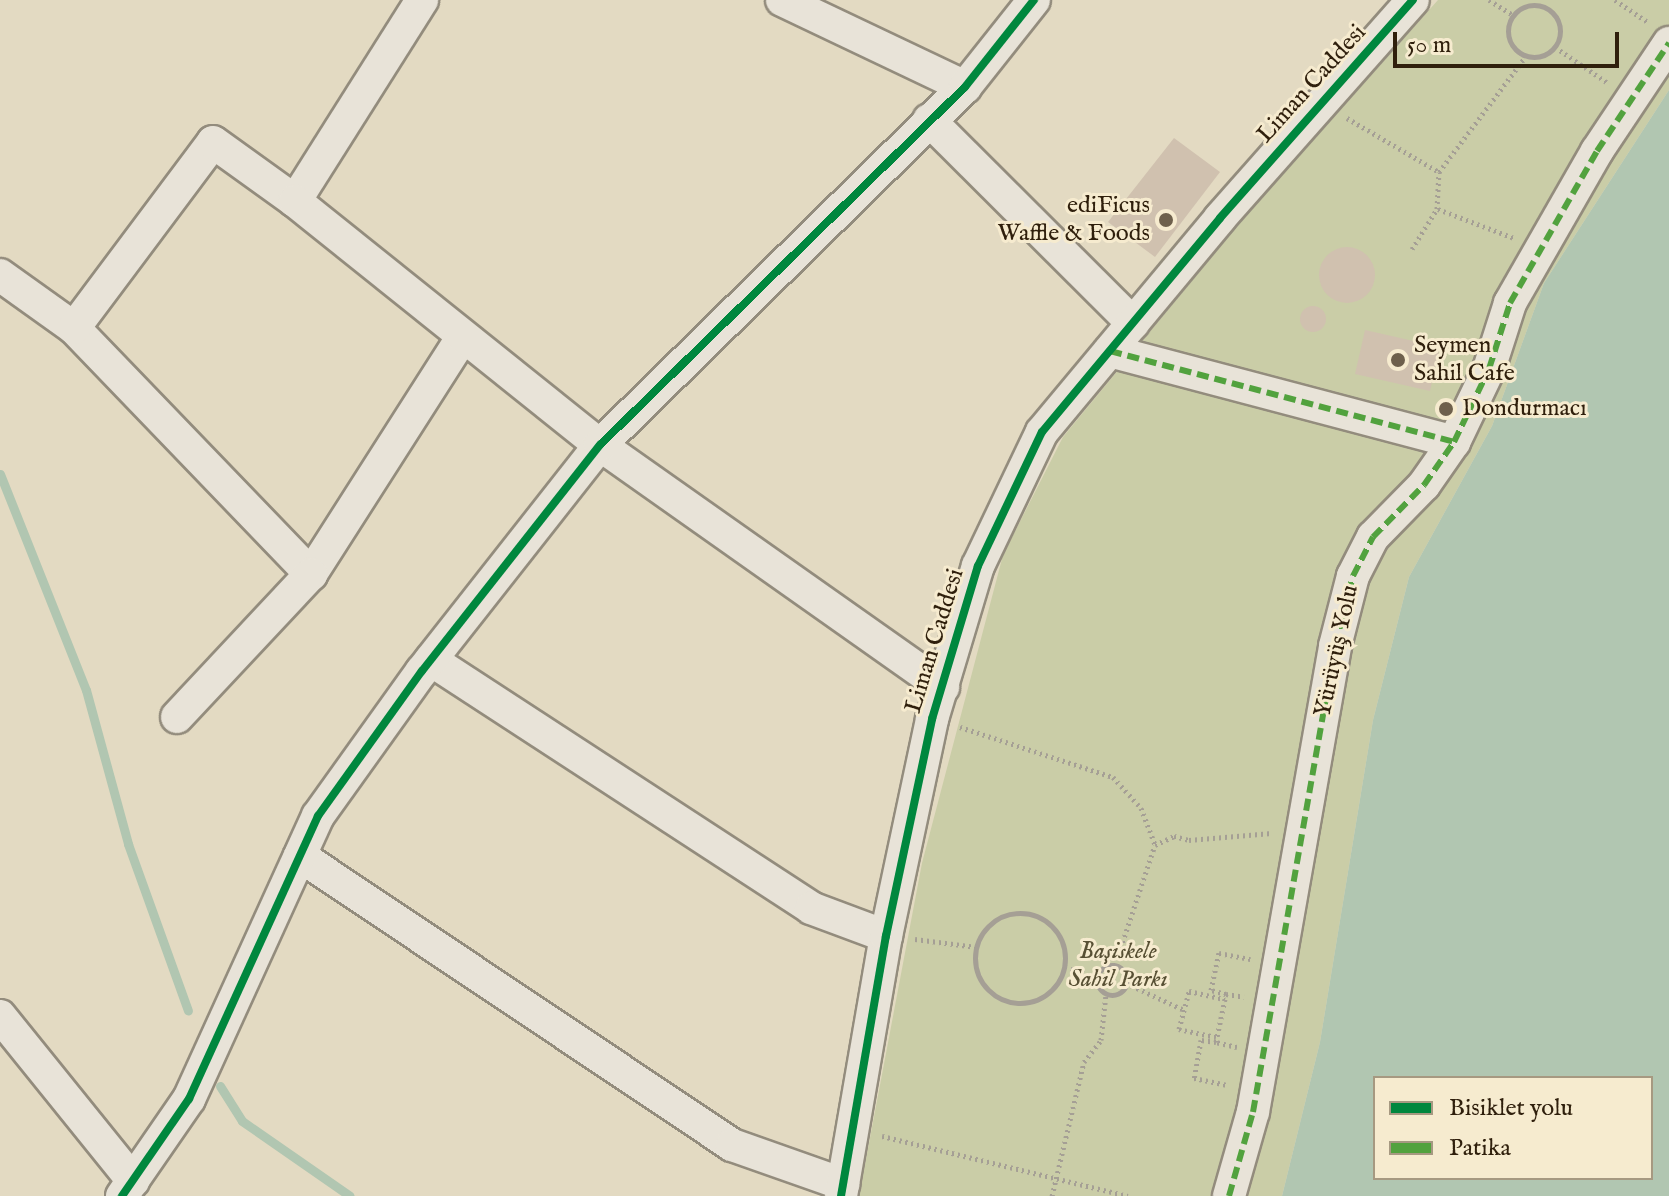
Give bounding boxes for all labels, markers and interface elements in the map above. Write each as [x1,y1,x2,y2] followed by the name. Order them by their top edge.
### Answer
[1397,16,1623,66] scale bar
[1251,19,1373,149] street label: Liman Caddesi
[1407,30,1451,61] text: 50 m
[998,192,1150,248] place label: ediFicus Waffle & Foods
[1157,211,1175,229] marker: ediFicus Waffle & Foods
[1414,332,1515,388] place label: Seymen Sahil Cafe
[1389,351,1407,369] marker: Seymen Sahil Cafe
[1462,395,1587,423] place label: Dondurmacı
[1437,400,1455,418] marker: Dondurmacı
[899,565,971,717] street label: Liman Caddesi
[1309,582,1365,720] street label: Yürüyüş Yolu
[1068,938,1168,994] park label: Başiskele Sahil Parkı
[1373,1076,1653,1180] legend
[1449,1093,1573,1124] text: Bisiklet yolu
[1449,1133,1511,1164] text: Patika

